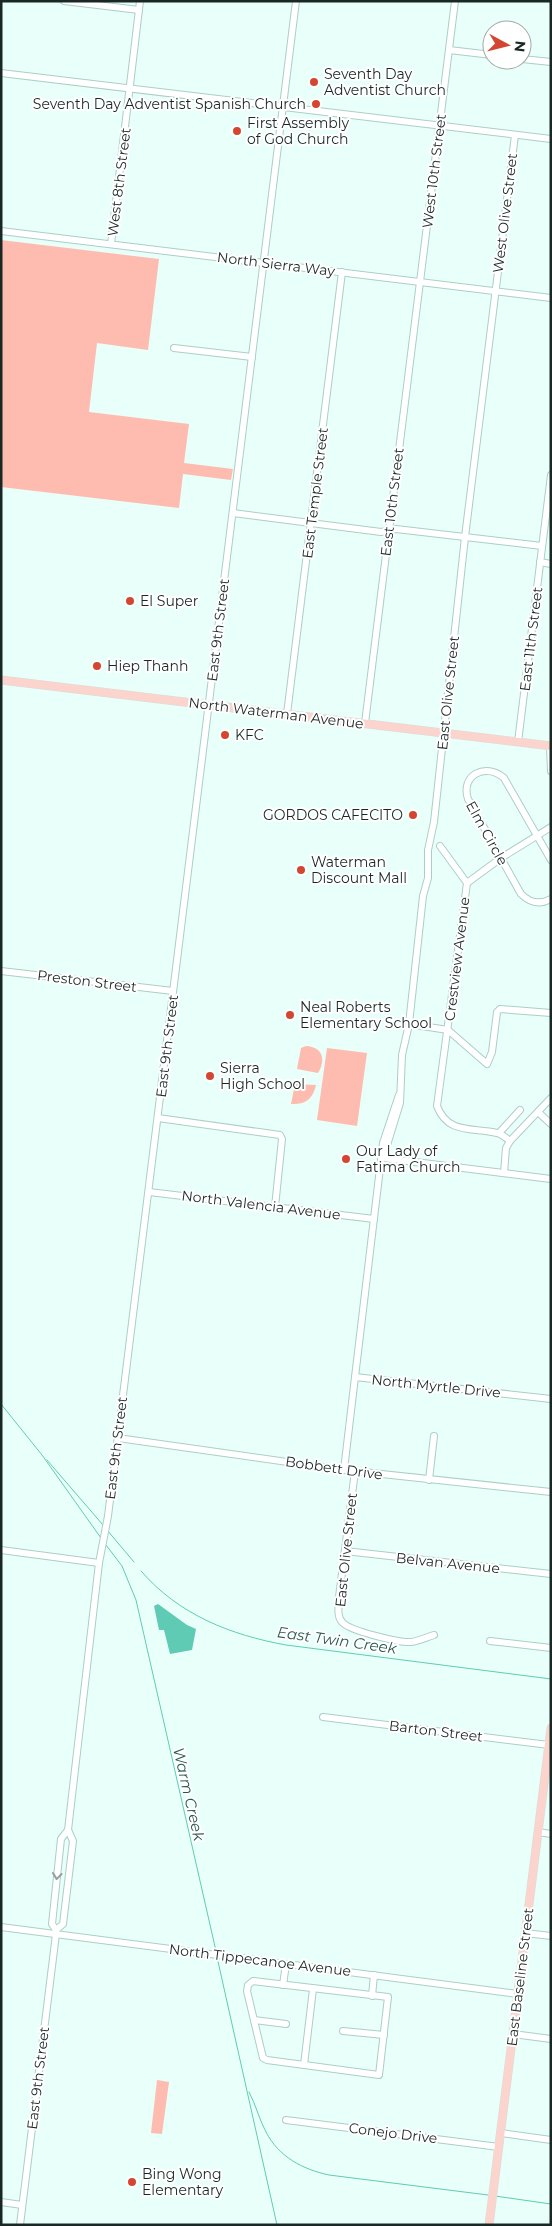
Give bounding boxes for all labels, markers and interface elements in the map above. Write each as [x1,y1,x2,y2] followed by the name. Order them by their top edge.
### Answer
[482,20,532,70] north arrow
[510,40,530,53] text: N
[324,65,446,99] place label: Seventh Day Adventist Church
[308,76,320,88] marker: Seventh Day Adventist Church
[33,95,306,113] place label: Seventh Day Adventist Spanish Church
[310,98,322,110] marker: Seventh Day Adventist Spanish Church
[418,113,450,229] street label: West 10th Street
[247,114,350,148] place label: First Assembly of God Church
[231,125,243,137] marker: First Assembly of God Church
[103,126,135,237] street label: West 8th Street
[489,152,521,274] street label: West Olive Street
[216,248,336,280] street label: North Sierra Way
[298,426,332,560] street label: East Temple Street
[376,446,408,557] street label: East 10th Street
[203,577,233,682] street label: East 9th Street
[516,586,546,692] street label: East 11th Street
[140,592,199,610] place label: El Super
[124,595,136,607] marker: El Super
[433,635,463,751] street label: East Olive Street
[107,657,188,675] place label: Hiep Thanh
[91,660,103,672] marker: Hiep Thanh
[187,693,365,733] street label: North Waterman Avenue
[235,726,264,744] place label: KFC
[219,729,231,741] marker: KFC
[462,798,512,868] street label: Elm Circle
[263,806,403,824] place label: GORDOS CAFECITO
[407,809,419,821] marker: GORDOS CAFECITO
[311,853,407,887] place label: Waterman Discount Mall
[295,864,307,876] marker: Waterman Discount Mall
[440,896,474,1022] street label: Crestview Avenue
[36,966,138,996] street label: Preston Street
[152,993,182,1098] street label: East 9th Street
[300,998,432,1032] place label: Neal Roberts Elementary School
[284,1009,296,1021] marker: Neal Roberts Elementary School
[220,1059,305,1093] place label: Sierra High School
[204,1070,216,1082] marker: Sierra High School
[356,1142,461,1176] place label: Our Lady of Fatima Church
[340,1153,352,1165] marker: Our Lady of Fatima Church
[180,1186,342,1224] street label: North Valencia Avenue
[371,1370,501,1402] street label: North Myrtle Drive
[101,1395,131,1500] street label: East 9th Street
[284,1452,384,1484] street label: Bobbett Drive
[331,1492,361,1608] street label: East Olive Street
[395,1549,501,1577] street label: Belvan Avenue
[276,1622,399,1658] water label: East Twin Creek
[388,1716,484,1746] street label: Barton Street
[169,1746,209,1844] water label: Warm Creek
[52,1872,63,1880] one-way arrow
[503,1906,537,2047] street label: East Baseline Street
[168,1940,352,1980] street label: North Tippecanoe Avenue
[23,2025,53,2130] street label: East 9th Street
[348,2119,438,2147] street label: Conejo Drive
[142,2165,224,2199] place label: Bing Wong Elementary
[126,2176,138,2188] marker: Bing Wong Elementary

